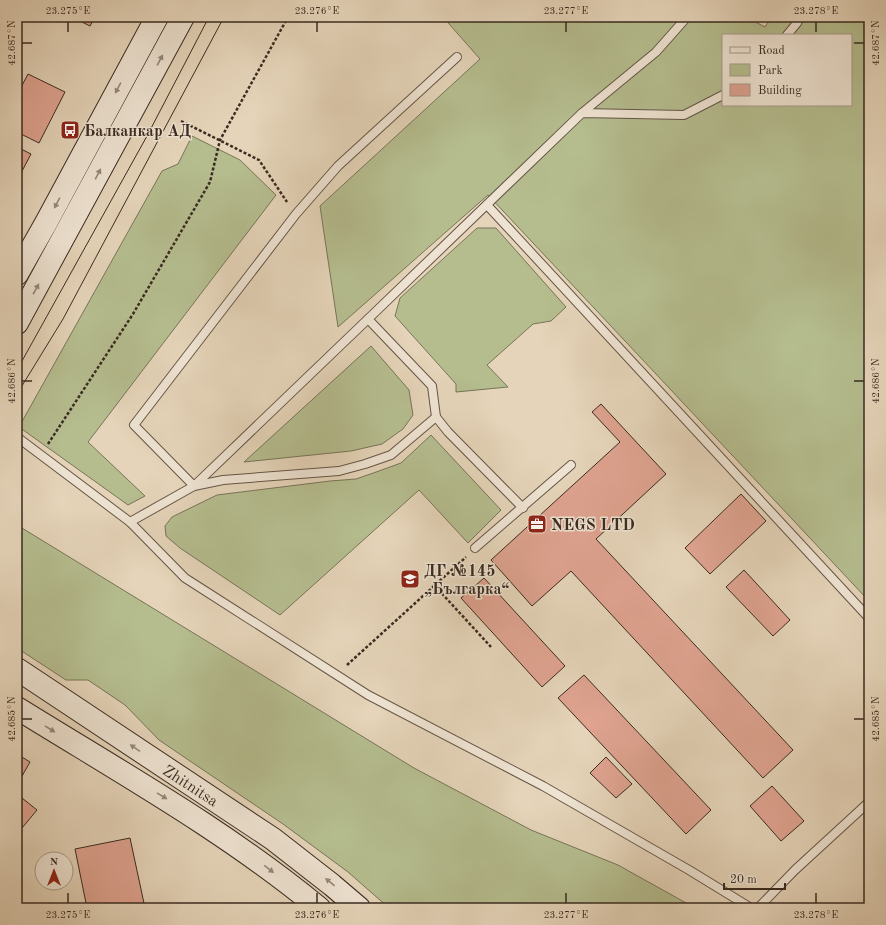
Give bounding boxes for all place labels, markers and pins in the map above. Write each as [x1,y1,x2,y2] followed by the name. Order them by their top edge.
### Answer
[59,119,81,141] bus stop icon: Балканкар АД
[84,124,191,140] place label: Балканкар АД
[526,513,548,535] office icon: NEGS LTD
[551,518,635,534] place label: NEGS LTD
[424,564,510,598] place label: ДГ №145 „Българка“
[399,568,421,590] school or university icon: ДГ №145 „Българка“

